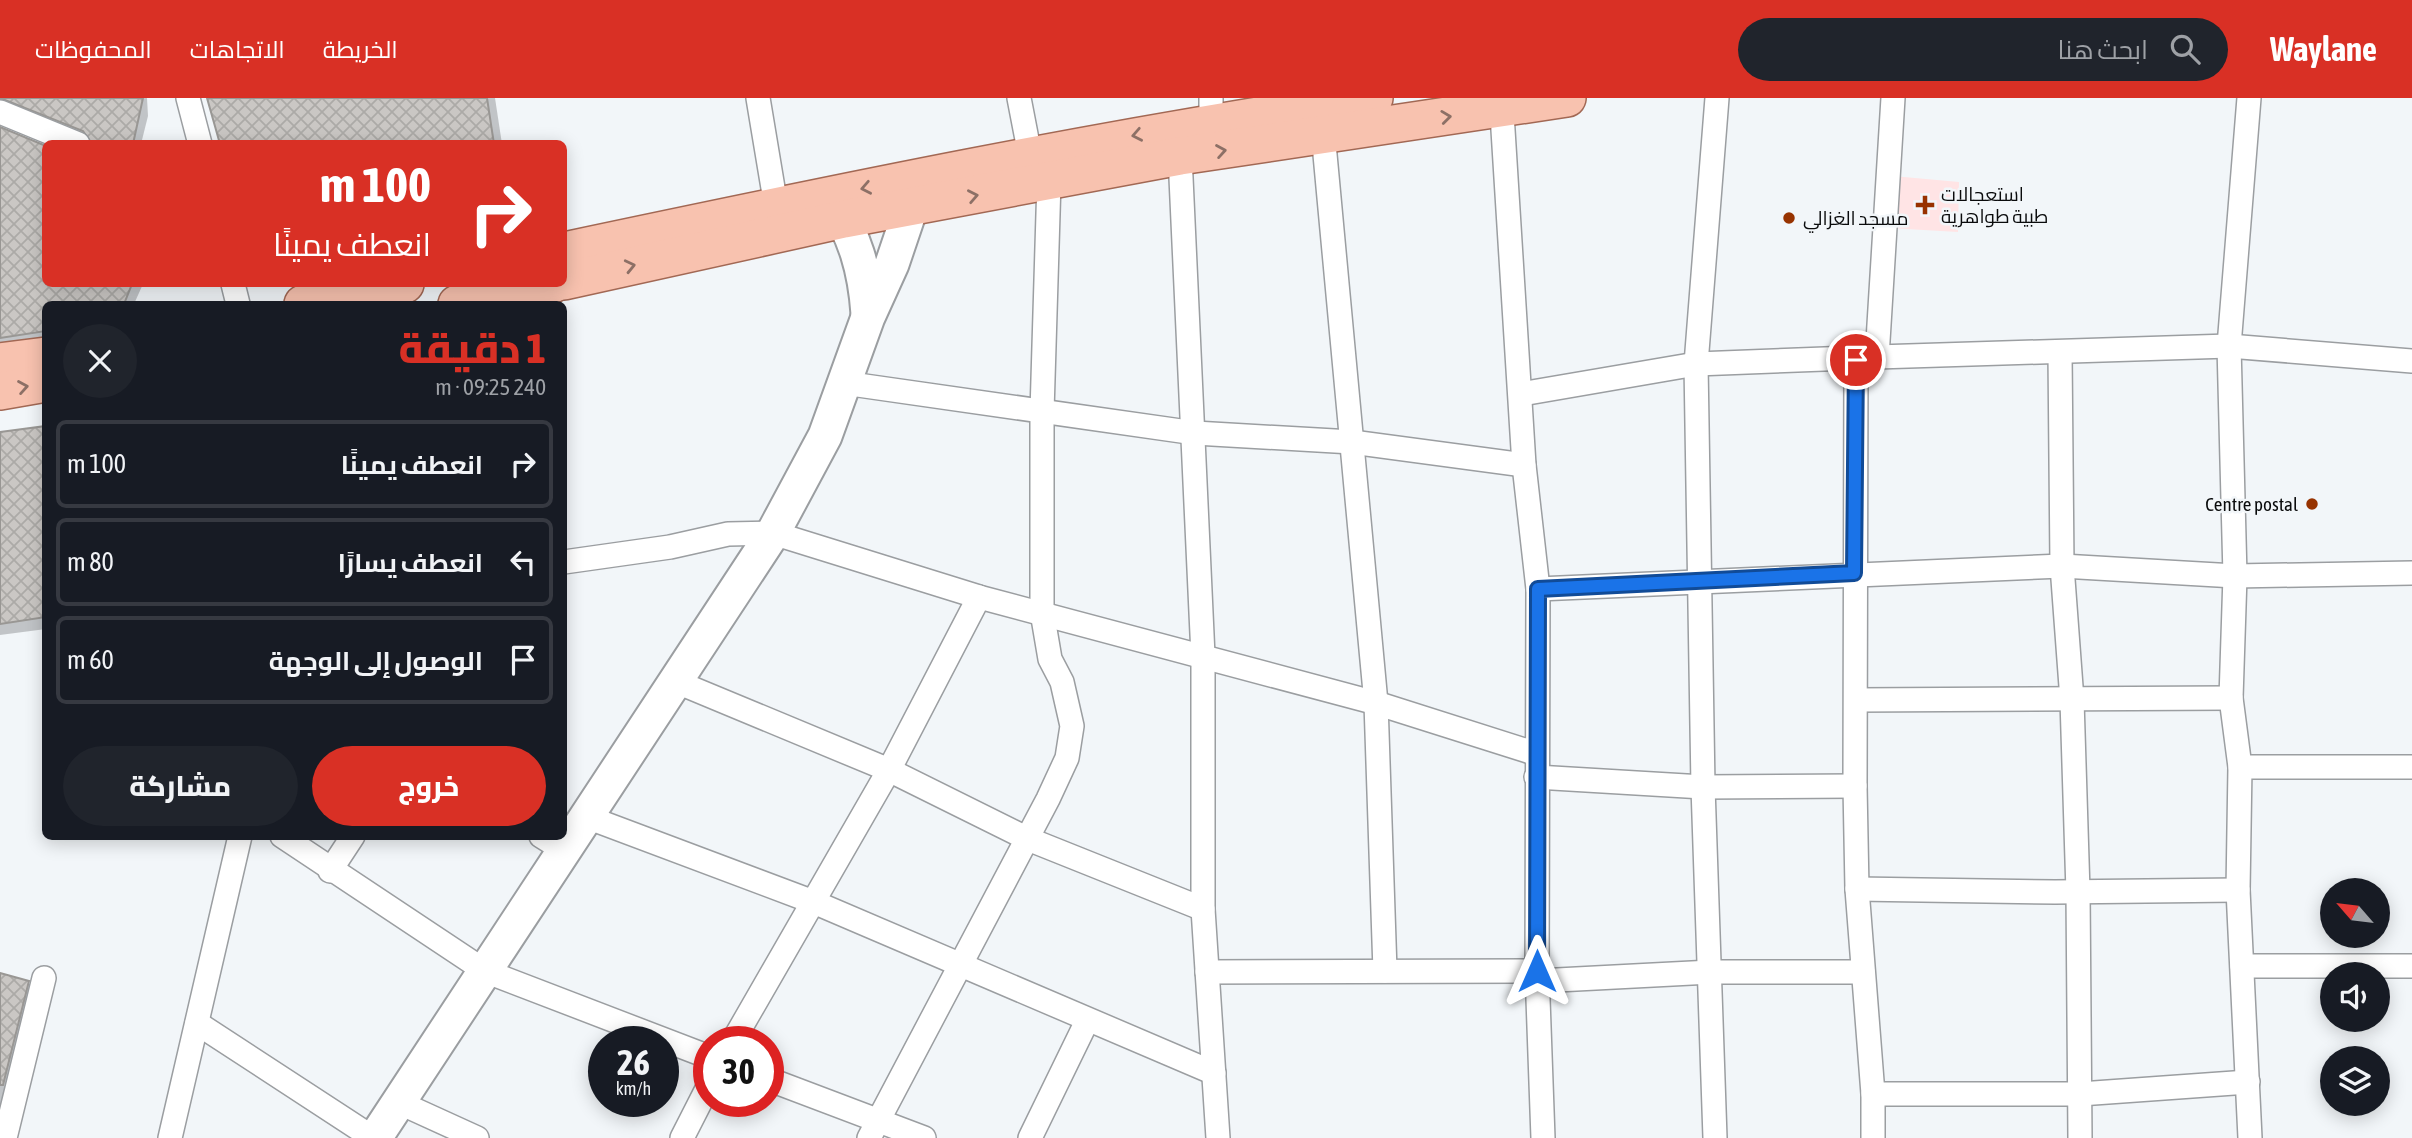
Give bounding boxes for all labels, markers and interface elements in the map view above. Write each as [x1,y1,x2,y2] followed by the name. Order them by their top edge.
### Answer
[1738,18,2228,81] search box
[2166,30,2204,68] icon: search
[2270,30,2377,68] text: Waylane
[2058,35,2148,65] text: ابحث هنا
[35,36,152,63] text: المحفوظات
[190,36,285,63] text: الاتجاهات
[323,36,398,63] text: الخريطة
[1440,110,1452,125] one-way arrow
[1132,127,1144,142] one-way arrow
[1215,144,1227,159] one-way arrow
[320,156,431,212] text: 100 m
[455,168,546,259] icon: right
[860,180,872,195] one-way arrow
[1941,183,2048,228] place label: استعجالات طبية طواهرية
[967,189,979,204] one-way arrow
[1915,195,1935,215] marker: استعجالات طبية طواهرية
[1803,207,1908,233] place label: مسجد الغزالي
[1781,210,1797,226] marker: مسجد الغزالي
[273,226,431,263] text: انعطف يمينًا
[624,260,636,275] one-way arrow
[63,324,137,398] button: close
[399,324,546,372] text: 1 دقيقة
[1826,330,1886,390] pin
[1837,341,1875,379] icon: arrive
[435,374,546,400] text: 240 m · 09:25
[17,380,29,395] one-way arrow
[504,445,542,483] icon: right
[67,449,126,479] text: 100 m
[341,450,483,480] text: انعطف يمينًا
[2205,493,2298,515] place label: Centre postal
[2304,496,2320,512] marker: Centre postal
[504,543,542,581] icon: left
[67,547,114,577] text: 80 m
[338,548,483,578] text: انعطف يسارًا
[504,641,542,679] icon: arrive
[67,645,114,675] text: 60 m
[269,646,483,676] text: الوصول إلى الوجهة
[63,746,298,826] button: مشاركة
[312,746,546,826] button: خروج
[2320,878,2390,948] north arrow
[2320,878,2390,1116] map controls
[1500,934,1574,1008] position arrow
[2320,962,2390,1032] button: sound
[693,1026,784,1117] speed limit sign: 30
[617,1042,650,1082] text: 26
[2320,1046,2390,1116] button: layers
[616,1078,651,1099] text: km/h

